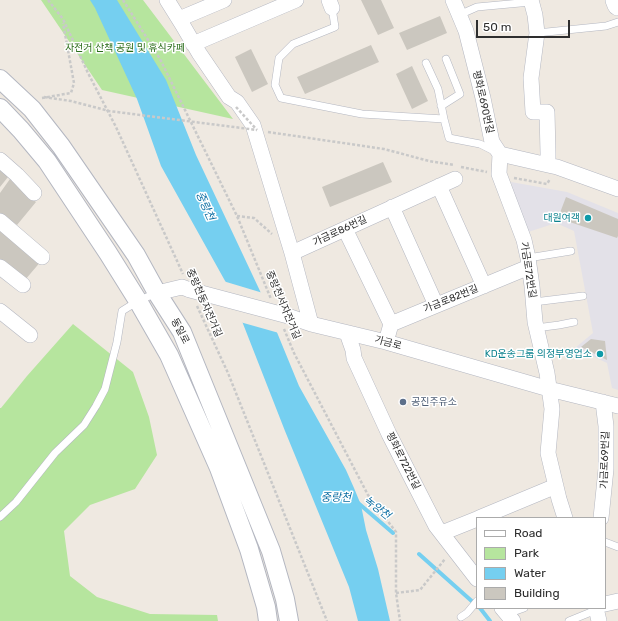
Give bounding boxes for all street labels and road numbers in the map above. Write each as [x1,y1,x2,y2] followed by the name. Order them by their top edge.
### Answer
[470,69,496,135] street label: 평화로690번길
[311,213,369,249] street label: 가금로86번길
[518,241,538,299] street label: 가금로72번길
[184,267,224,339] street label: 중랑천동자전거길
[263,269,303,341] street label: 중랑천서자전거길
[422,283,480,315] street label: 가금로82번길
[168,316,192,346] street label: 동일로
[373,334,403,352] street label: 가금로
[383,430,423,492] street label: 평화로722번길
[598,431,612,489] street label: 가금로69번길

